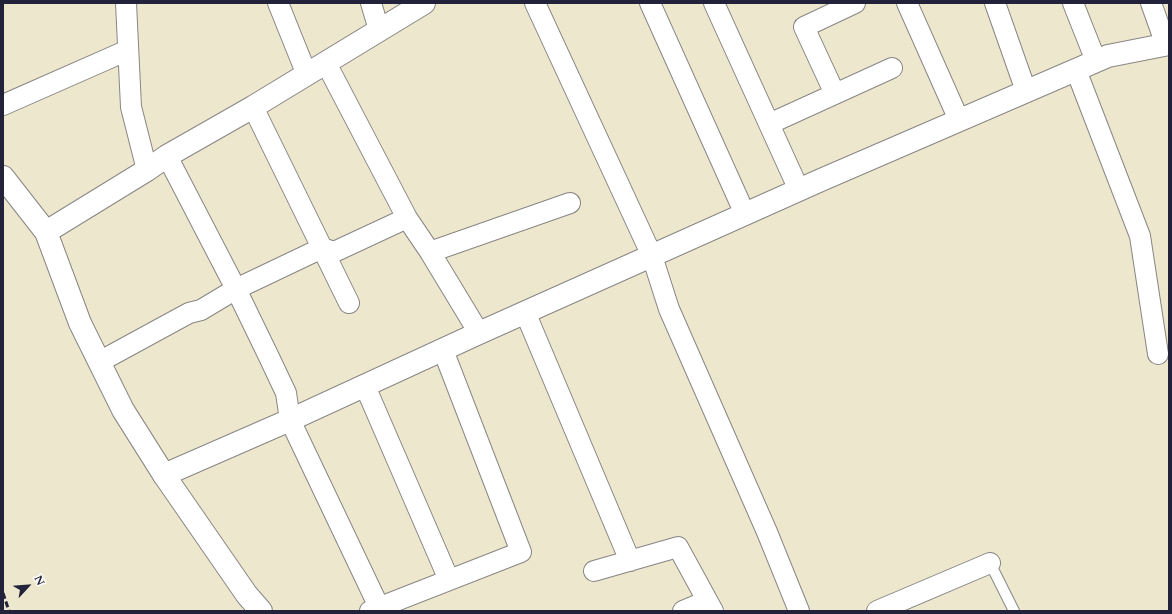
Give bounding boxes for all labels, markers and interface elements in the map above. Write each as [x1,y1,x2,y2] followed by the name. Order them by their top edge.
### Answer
[8,566,48,606] north arrow
[30,573,48,588] text: N

